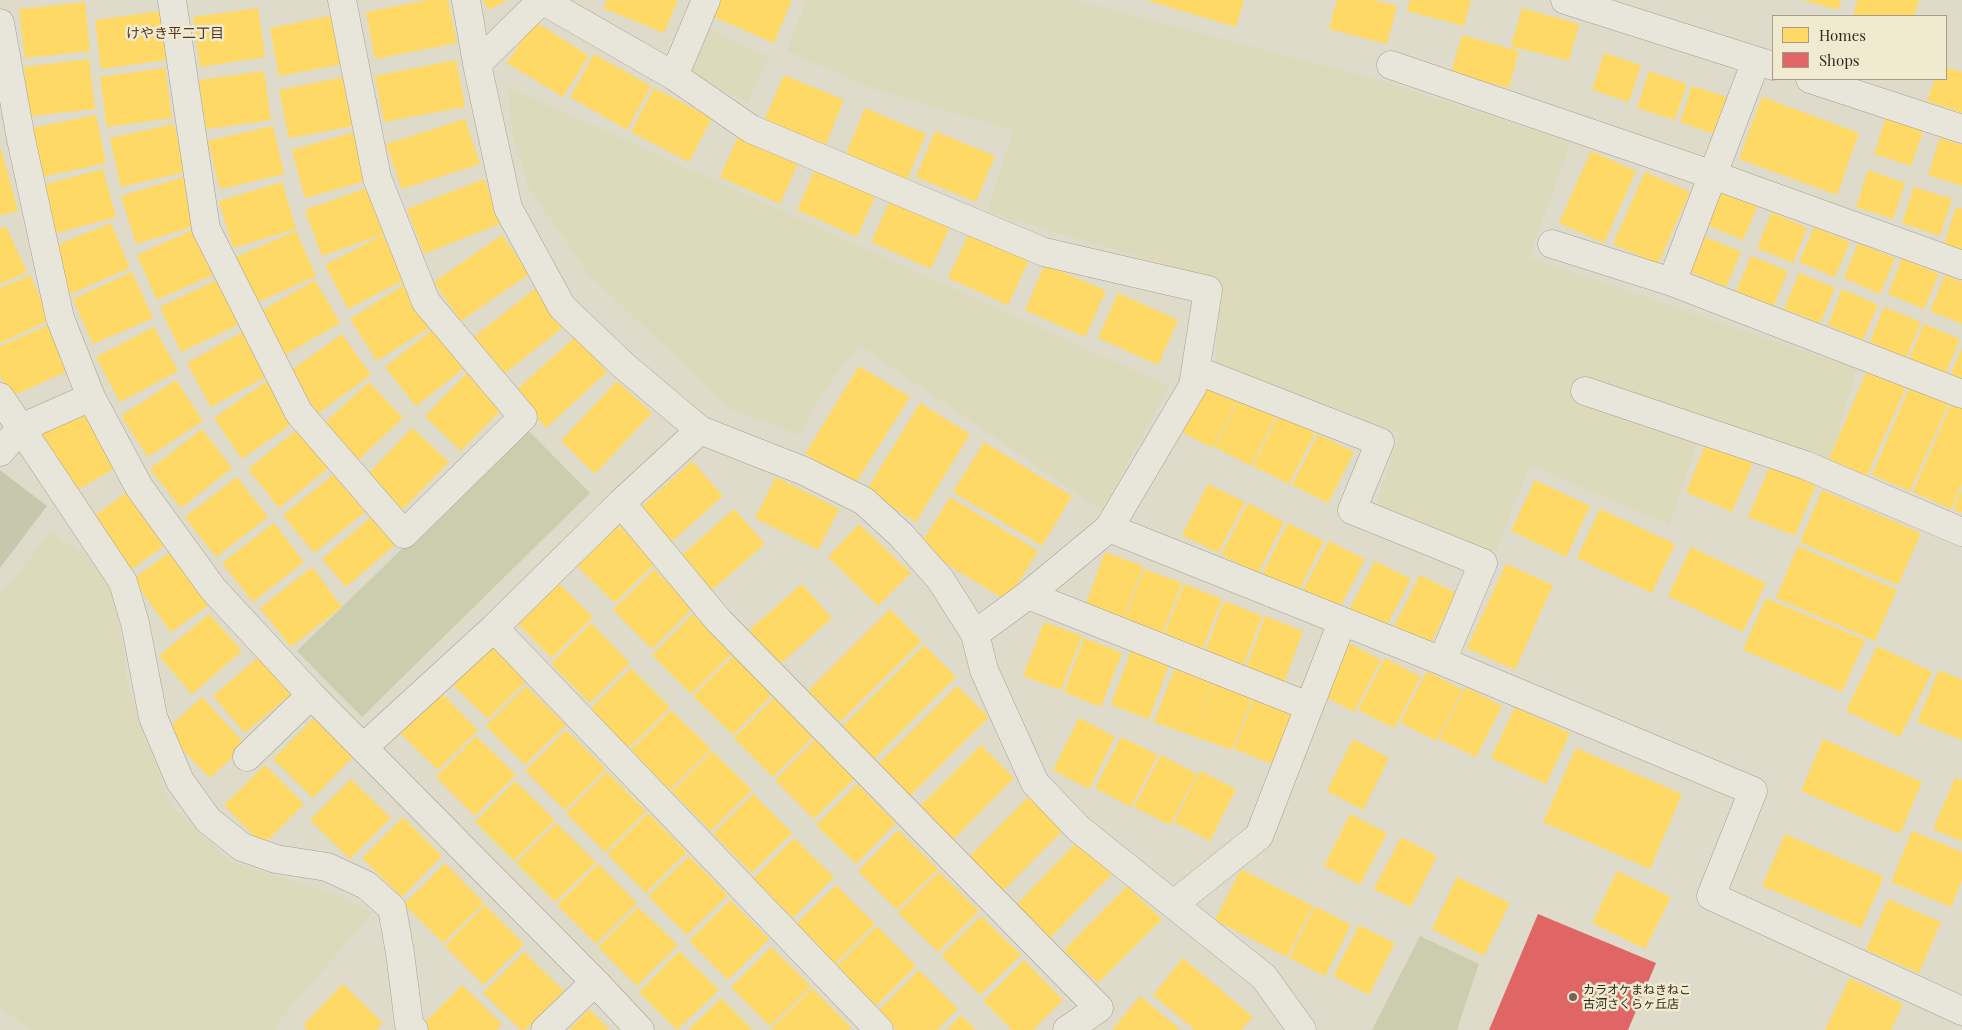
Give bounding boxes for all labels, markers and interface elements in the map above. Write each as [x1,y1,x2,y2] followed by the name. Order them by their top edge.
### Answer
[1772,15,1947,80] legend
[1819,25,1866,45] text: Homes
[126,26,224,42] district label: けやき平二丁目
[1819,50,1860,70] text: Shops
[1583,983,1691,1011] place label: カラオケまねきねこ 古河さくらヶ丘店
[1567,991,1579,1003] marker: カラオケまねきねこ 古河さくらヶ丘店

